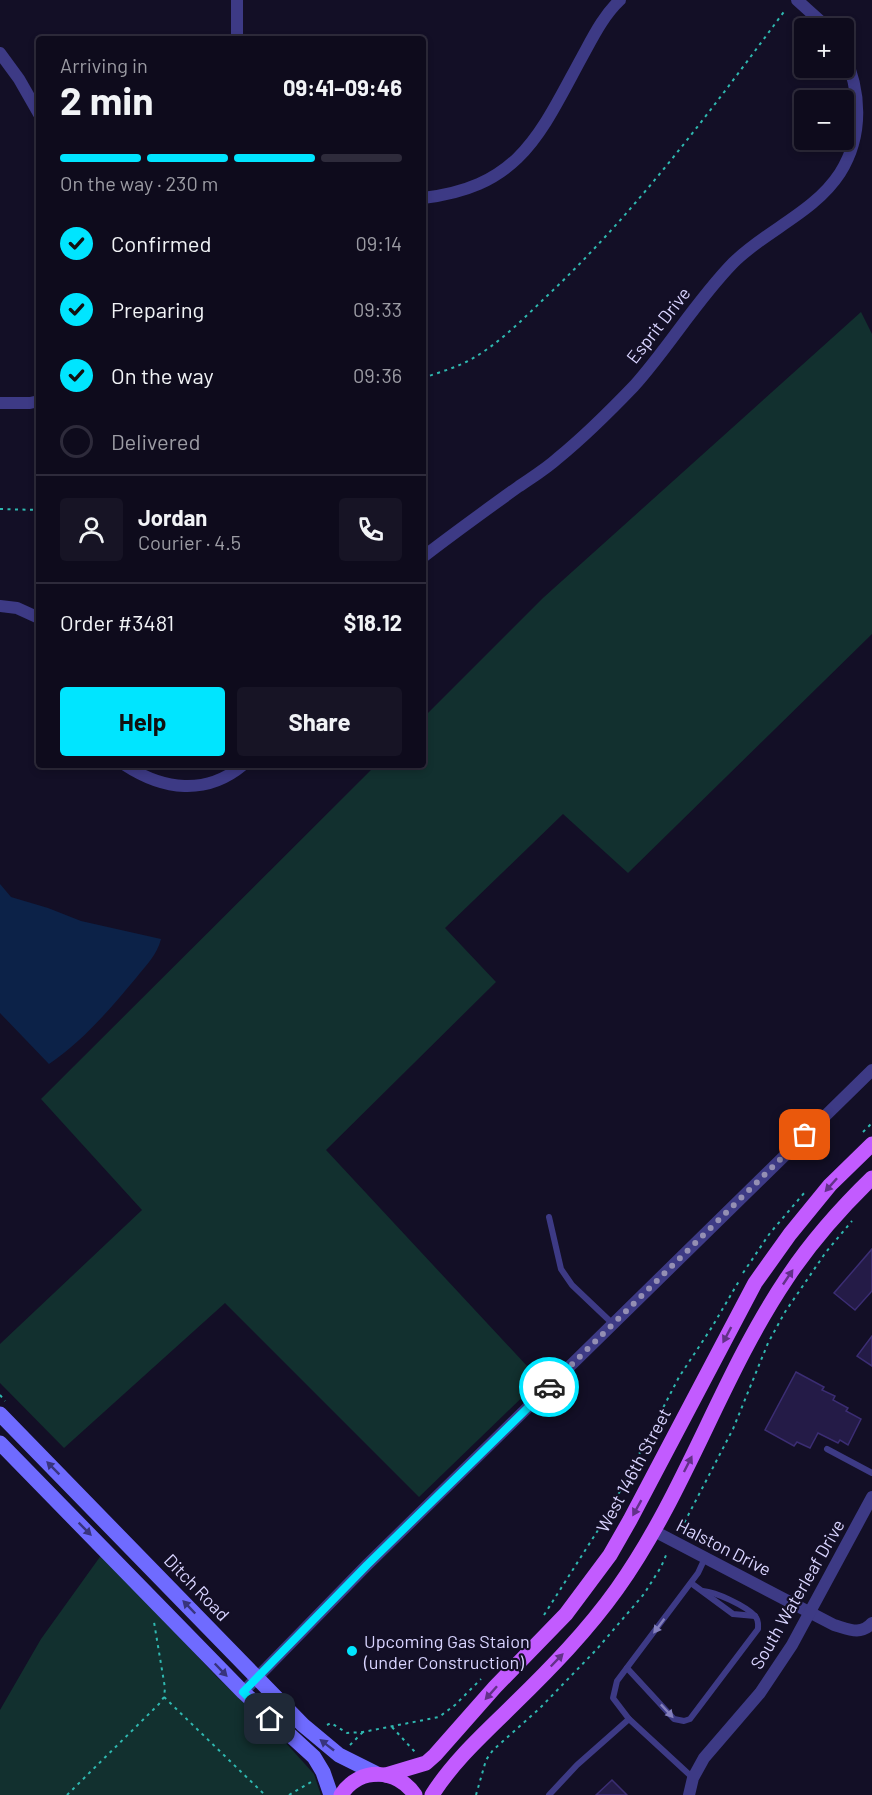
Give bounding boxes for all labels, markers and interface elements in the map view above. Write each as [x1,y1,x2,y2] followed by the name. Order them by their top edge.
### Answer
[794,18,854,150] map controls
[794,18,854,78] button: +
[60,53,148,77] text: Arriving in
[283,74,402,100] text: 09:41–09:46
[60,76,153,123] text: 2 min
[794,90,854,150] button: −
[60,171,218,195] text: On the way · 230 m
[60,227,93,260] icon: check
[111,230,211,256] text: Confirmed
[355,231,402,255] text: 09:14
[621,282,695,368] street label: Esprit Drive
[60,293,93,326] icon: check
[111,296,204,322] text: Preparing
[353,297,402,321] text: 09:33
[60,359,93,392] icon: check
[111,362,214,388] text: On the way
[353,363,402,387] text: 09:36
[111,428,200,454] text: Delivered
[60,498,123,561] button: person
[339,498,402,561] button: phone
[138,504,207,530] text: Jordan
[138,530,241,554] text: Courier · 4.5
[60,609,174,635] text: Order #3481
[344,609,402,635] text: $18.12
[60,687,225,756] button: Help
[237,687,402,756] button: Share
[779,1109,830,1160] pin
[788,1118,821,1151] icon: bag
[825,1177,838,1192] one-way arrow
[782,1270,794,1286] one-way arrow
[723,1326,733,1344] one-way arrow
[519,1357,579,1417] courier
[533,1371,566,1404] icon: car
[591,1404,675,1536] street label: West 146th Street
[683,1455,693,1472] one-way arrow
[46,1461,60,1475] one-way arrow
[632,1500,642,1517] one-way arrow
[673,1514,775,1580] street label: Halston Drive
[745,1515,849,1673] street label: South Waterleaf Drive
[78,1522,92,1536] one-way arrow
[160,1549,234,1625] street label: Ditch Road
[182,1600,196,1615] one-way arrow
[653,1618,665,1633] one-way arrow
[363,1630,530,1673] place label: Upcoming Gas Staion (under Construction)
[345,1644,359,1658] marker: Upcoming Gas Staion (under Construction)
[550,1653,564,1667] one-way arrow
[213,1662,227,1676] one-way arrow
[484,1685,498,1700] one-way arrow
[244,1693,295,1744] pin
[253,1702,286,1735] icon: home
[659,1703,673,1717] one-way arrow
[319,1739,334,1751] one-way arrow

